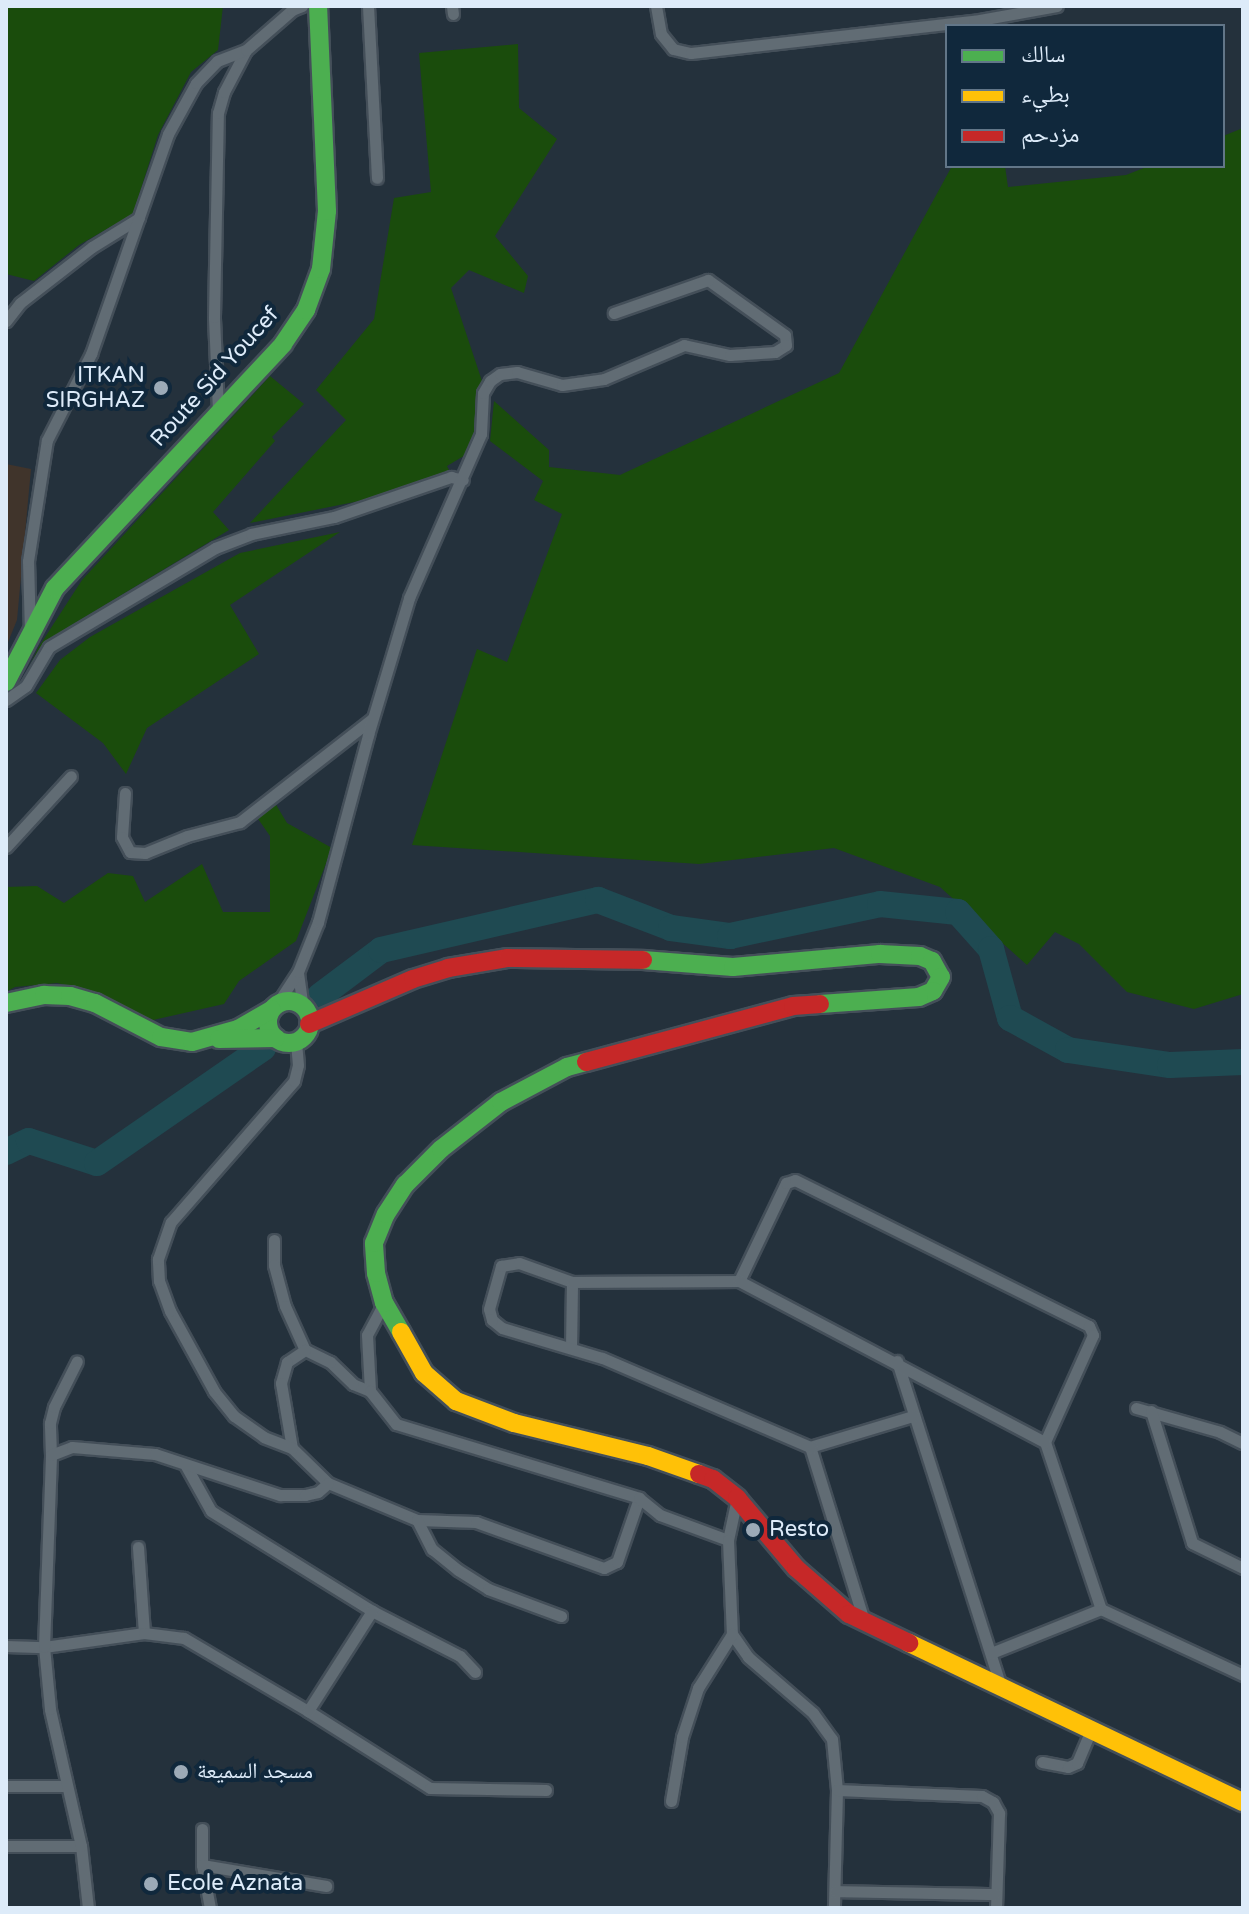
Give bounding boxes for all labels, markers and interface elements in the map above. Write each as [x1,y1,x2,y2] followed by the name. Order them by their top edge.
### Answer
[945,24,1225,168] legend
[1021,40,1066,69] text: سالك
[1021,80,1070,109] text: بطيء
[1021,120,1080,149] text: مزدحم
[145,302,285,452] street label: Route Sid Youcef
[46,362,145,414] place label: ITKAN SIRGHAZ
[152,379,170,397] marker: ITKAN SIRGHAZ
[769,1517,829,1543] place label: Resto
[744,1521,762,1539] marker: Resto
[197,1759,313,1785] place label: مسجد السميعة
[172,1763,190,1781] marker: مسجد السميعة
[167,1871,303,1897] place label: Ecole Aznata
[142,1875,160,1893] marker: Ecole Aznata

